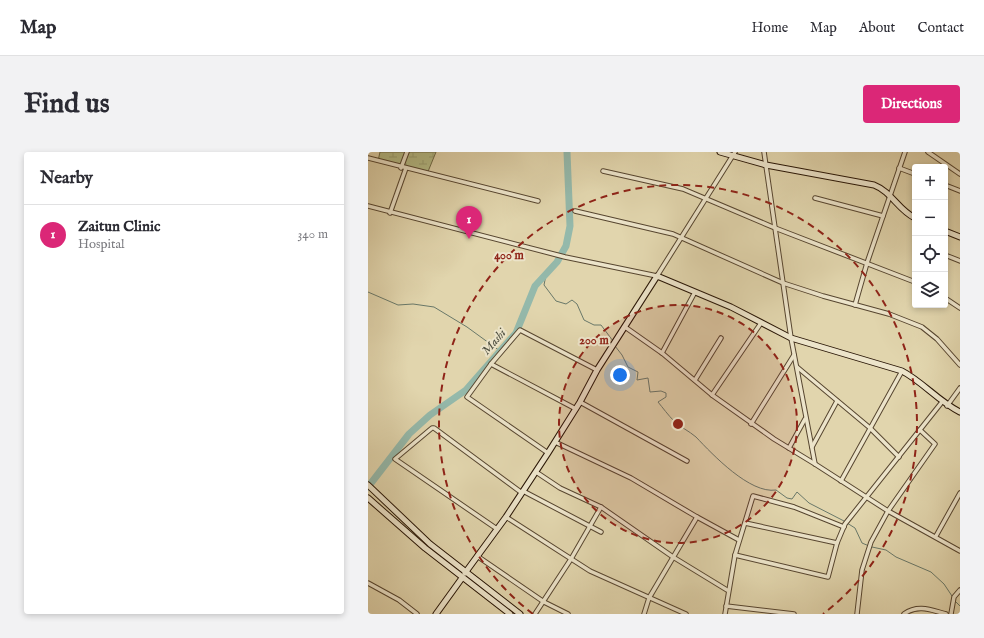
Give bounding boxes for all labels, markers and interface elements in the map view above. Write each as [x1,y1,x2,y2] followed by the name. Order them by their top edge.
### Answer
[20,16,56,40] text: Map
[752,19,788,37] text: Home
[810,19,837,37] text: Map
[859,19,895,37] text: About
[917,19,964,37] text: Contact
[863,85,960,123] button: Directions
[24,87,110,122] text: Find us
[912,164,948,308] map controls
[912,164,948,200] button: +
[40,168,93,189] text: Nearby
[912,200,948,236] button: −
[456,206,482,239] pin: 1
[78,217,160,236] text: Zaitun Clinic
[51,226,55,243] text: 1
[298,226,328,243] text: 340 m
[78,236,125,253] text: Hospital
[912,236,948,272] button: locate
[494,248,525,263] text: 400 m
[912,272,948,308] button: layers
[479,325,510,358] water label: Mashi
[579,333,609,348] text: 200 m
[610,365,630,385] your location
[671,417,685,431] centre of rings

